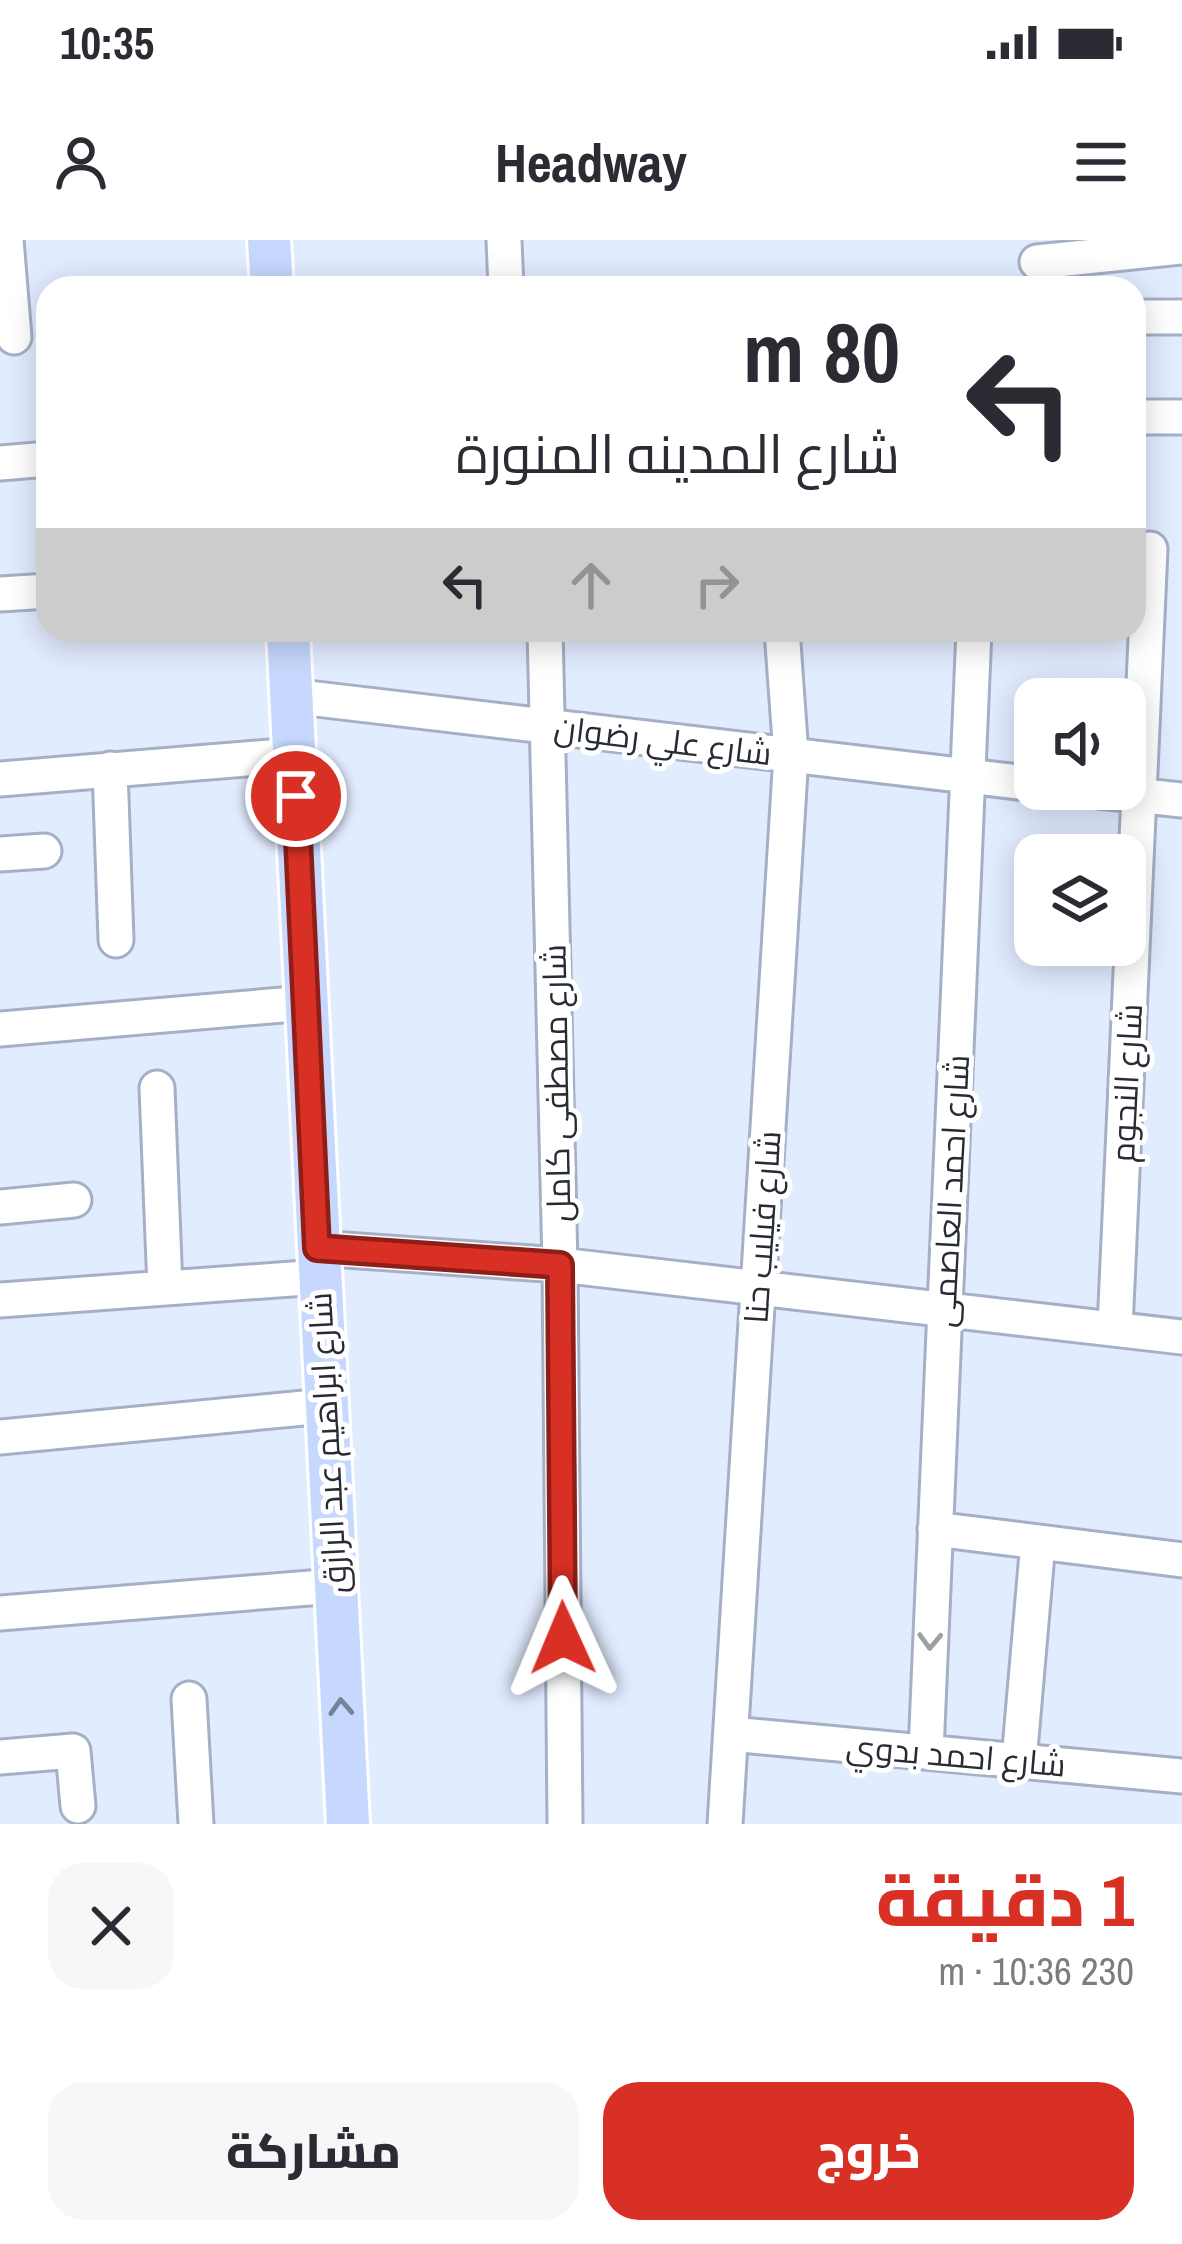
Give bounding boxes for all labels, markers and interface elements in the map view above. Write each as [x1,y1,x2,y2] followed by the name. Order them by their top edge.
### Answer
[60,12,154,73] text: 10:35
[495,126,687,199] text: Headway
[48,129,114,195] icon: person
[1068,129,1134,195] icon: menu
[743,295,900,408] text: 80 m
[942,324,1098,480] icon: left
[456,417,900,490] text: شارع المدينه المنورة
[432,552,498,618] icon: left
[558,552,624,618] icon: ahead
[684,552,750,618] icon: right
[1014,678,1146,966] map controls
[1014,678,1146,810] button: sound
[551,705,774,779] street label: شارع علي رضوان
[245,745,347,847] pin
[263,763,329,829] icon: arrive
[1014,834,1146,966] button: layers
[532,944,581,1222] street label: شارع مصطفى كامل
[1100,1003,1153,1163] street label: شارع النجوم
[921,1053,980,1329] street label: شارع احمد العاصمى
[733,1129,792,1325] street label: شارع فيليب حنا
[297,1291,358,1595] street label: شارع ابراهيم عبد الرازق
[500,1575,626,1701] position arrow
[918,1632,944,1651] one-way arrow
[328,1697,354,1716] one-way arrow
[844,1723,1068,1790] street label: شارع احمد بدوي
[876,1851,1134,1948] text: 1 دقيقة
[48,1863,174,1989] button: close
[938,1945,1134,1997] text: 230 m · 10:36
[48,2082,579,2220] button: مشاركة
[603,2082,1134,2220] button: خروج

